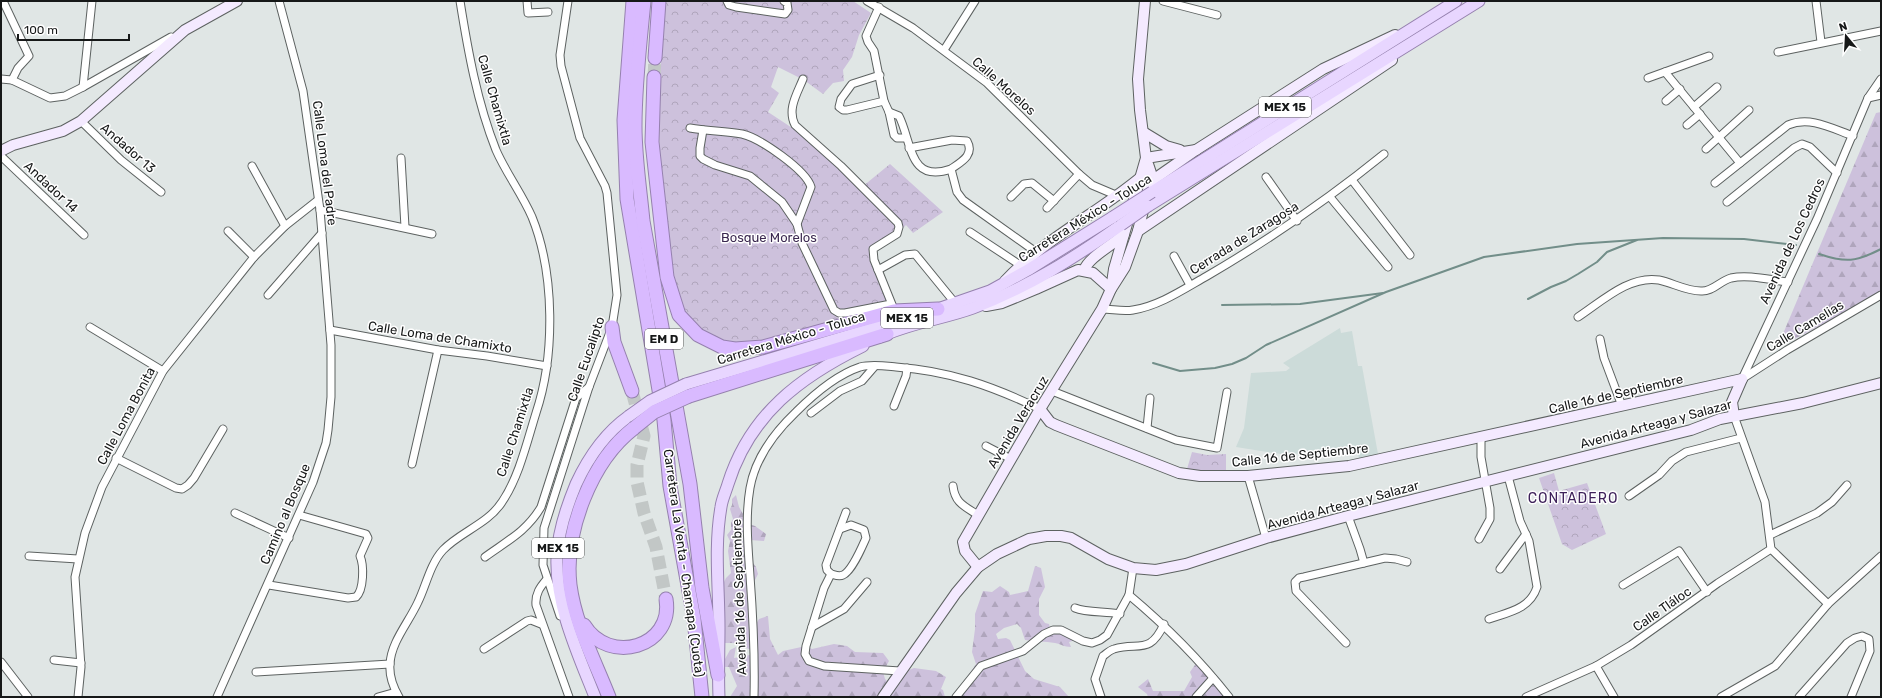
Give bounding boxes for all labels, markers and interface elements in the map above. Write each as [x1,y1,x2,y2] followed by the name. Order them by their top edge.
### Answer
[18,16,129,42] scale bar
[1826,16,1866,56] north arrow
[1837,20,1849,34] text: N
[24,23,58,37] text: 100 m
[475,53,515,147] street label: Calle Chamixtla
[969,54,1039,118] street label: Calle Morelos
[1259,97,1311,117] road number: MEX 15
[310,100,340,226] street label: Calle Loma del Padre
[97,120,159,176] street label: Andador 13
[21,158,81,216] street label: Andador 14
[1016,171,1154,265] street label: Carretera México - Toluca
[1756,175,1828,306] street label: Avenida de Los Cedros
[1187,198,1302,278] street label: Cerrada de Zaragosa
[721,230,817,245] park label: Bosque Morelos
[1764,297,1847,355] street label: Calle Camelias
[715,308,867,368] street label: Carretera México - Toluca
[881,308,933,328] road number: MEX 15
[564,314,608,404] street label: Calle Eucalipto
[367,318,513,356] street label: Calle Loma de Chamixto
[645,329,683,349] road number: EM D
[94,365,158,467] street label: Calle Loma Bonita
[1547,371,1685,417] street label: Calle 16 de Septiembre
[985,373,1052,471] street label: Avenida Veracruz
[493,385,537,479] street label: Calle Chamixtla
[1578,396,1734,452] street label: Avenida Arteaga y Salazar
[1231,440,1369,470] street label: Calle 16 de Septiembre
[661,448,707,678] street label: Carretera La Venta - Chamapa (Cuota)
[257,461,313,567] street label: Camino al Bosque
[1265,477,1421,533] street label: Avenida Arteaga y Salazar
[1528,490,1618,507] district label: CONTADERO
[729,519,749,675] street label: Avenida 16 de Septiembre
[532,538,584,558] road number: MEX 15
[1630,583,1694,635] street label: Calle Tláloc

